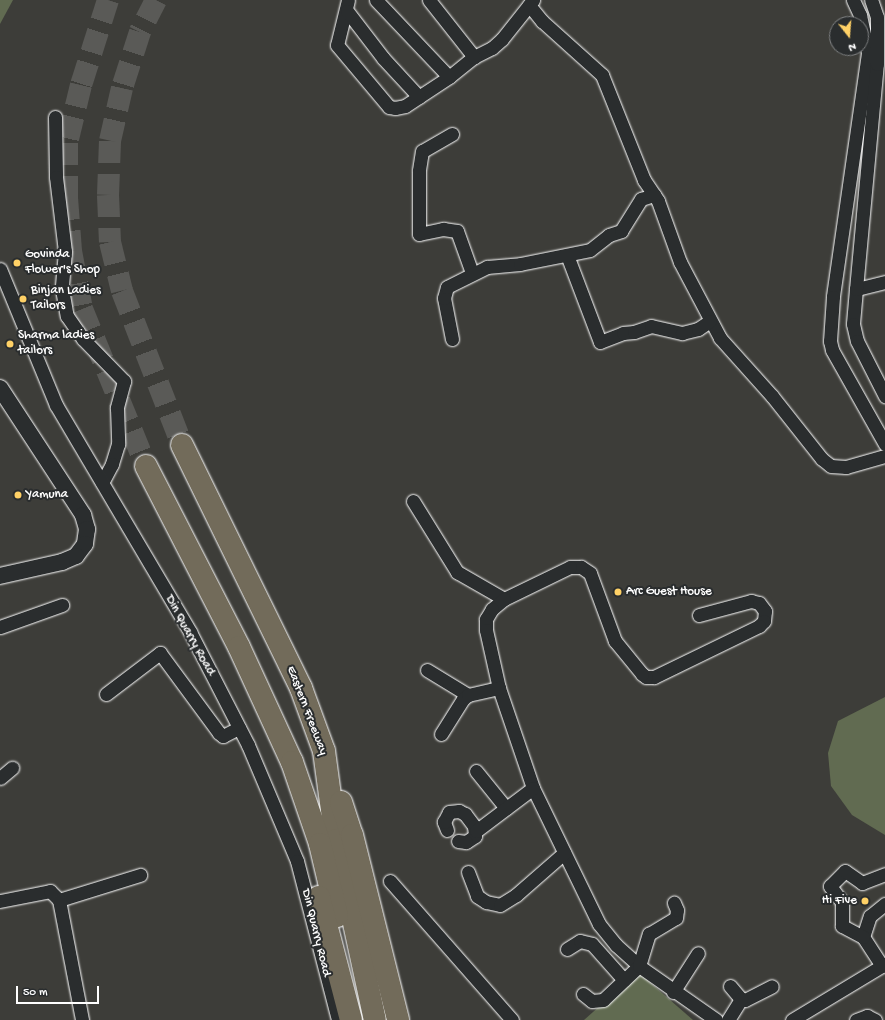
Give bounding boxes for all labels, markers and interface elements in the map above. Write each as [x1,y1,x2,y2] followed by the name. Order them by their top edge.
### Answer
[829,16,869,56] north arrow
[847,40,857,53] text: N
[25,248,100,279] place label: Govinda Flower's Shop
[12,258,22,268] marker: Govinda Flower's Shop
[31,284,101,315] place label: Binjan Ladies Tailors
[18,294,28,304] marker: Binjan Ladies Tailors
[18,329,94,360] place label: Sharma ladies tailors
[5,339,15,349] marker: Sharma ladies tailors
[26,487,68,503] place label: Yamuna
[13,490,23,500] marker: Yamuna
[626,584,712,600] place label: Arc Guest House
[613,587,623,597] marker: Arc Guest House
[160,593,218,679] street label: Din Quarry Road
[282,664,330,758] street label: Eastern Freeway
[297,888,333,978] street label: Din Quarry Road
[822,893,857,909] place label: Hi Five
[860,896,870,906] marker: Hi Five
[18,978,101,1004] scale bar
[23,986,48,1000] text: 50 m

